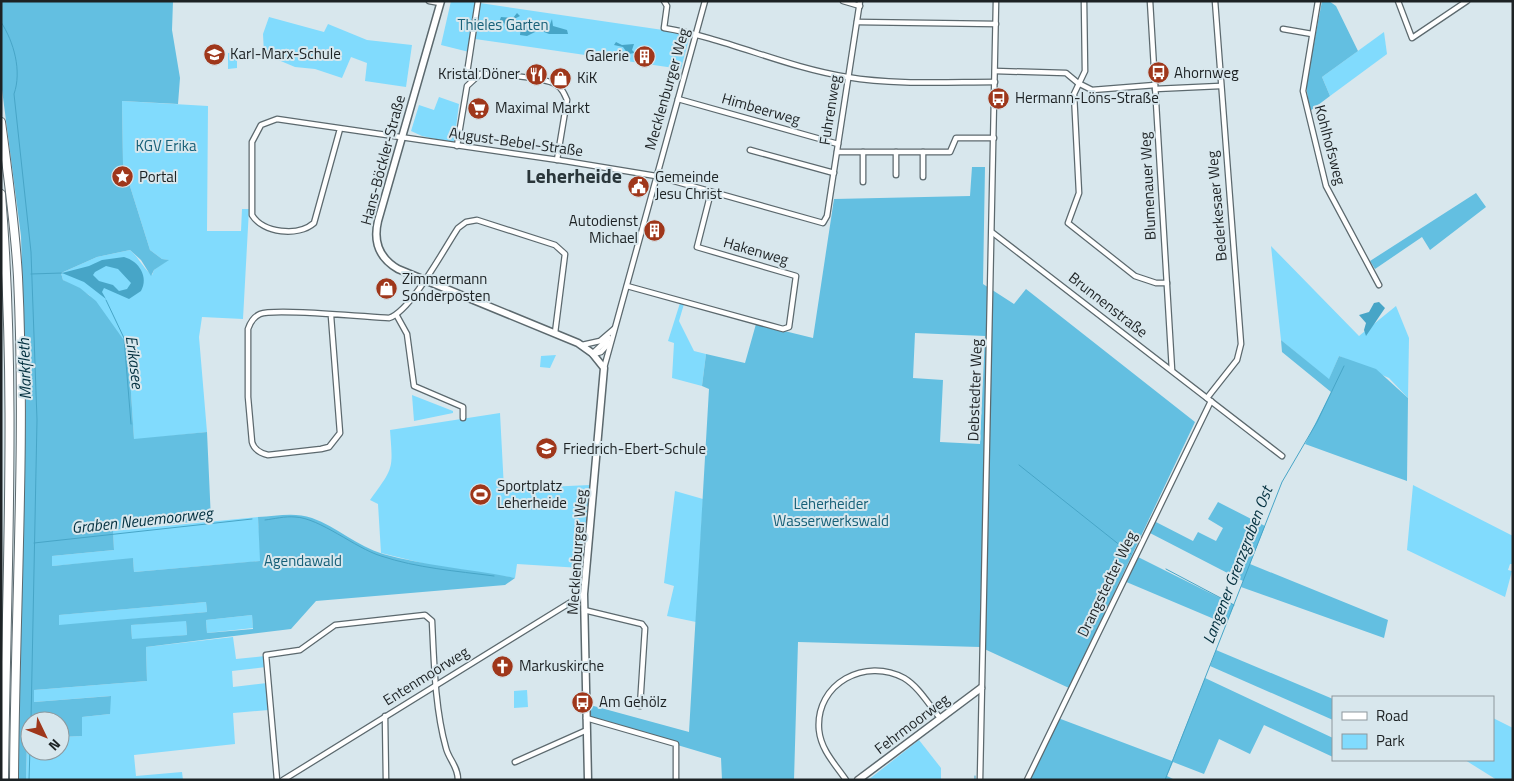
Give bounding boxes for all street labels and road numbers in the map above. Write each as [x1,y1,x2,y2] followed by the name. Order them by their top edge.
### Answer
[638,25,695,153] street label: Mecklenburger Weg
[813,73,846,147] street label: Fuhrenweg
[719,86,803,131] street label: Himbeerweg
[354,92,411,227] street label: Hans-Böckler-Straße
[1309,102,1352,188] street label: Kohlhofsweg
[448,121,585,162] street label: August-Bebel-Straße
[1133,131,1162,241] street label: Blumenauer Weg
[1200,150,1233,262] street label: Bederkesaer Weg
[721,230,792,271] street label: Hakenweg
[1064,266,1153,343] street label: Brunnenstraße
[961,338,988,442] street label: Debstedter Weg
[561,488,592,616] street label: Mecklenburger Weg
[1071,527,1142,641] street label: Drangstedter Weg
[378,640,473,711] street label: Entenmoorweg
[869,688,954,759] street label: Fehrmoorweg

